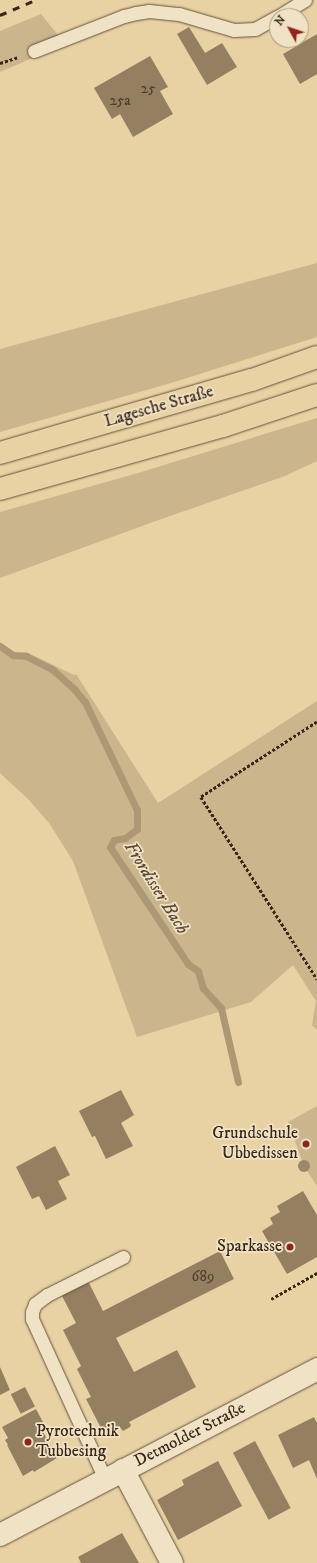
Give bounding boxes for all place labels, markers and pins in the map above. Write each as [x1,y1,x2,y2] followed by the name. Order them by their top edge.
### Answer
[212,1124,298,1164] place label: Grundschule Ubbedissen
[301,1139,311,1149] marker: Grundschule Ubbedissen
[217,1237,282,1257] place label: Sparkasse
[285,1242,295,1252] marker: Sparkasse
[36,1422,119,1462] place label: Pyrotechnik Tubbesing
[23,1437,33,1447] marker: Pyrotechnik Tubbesing

